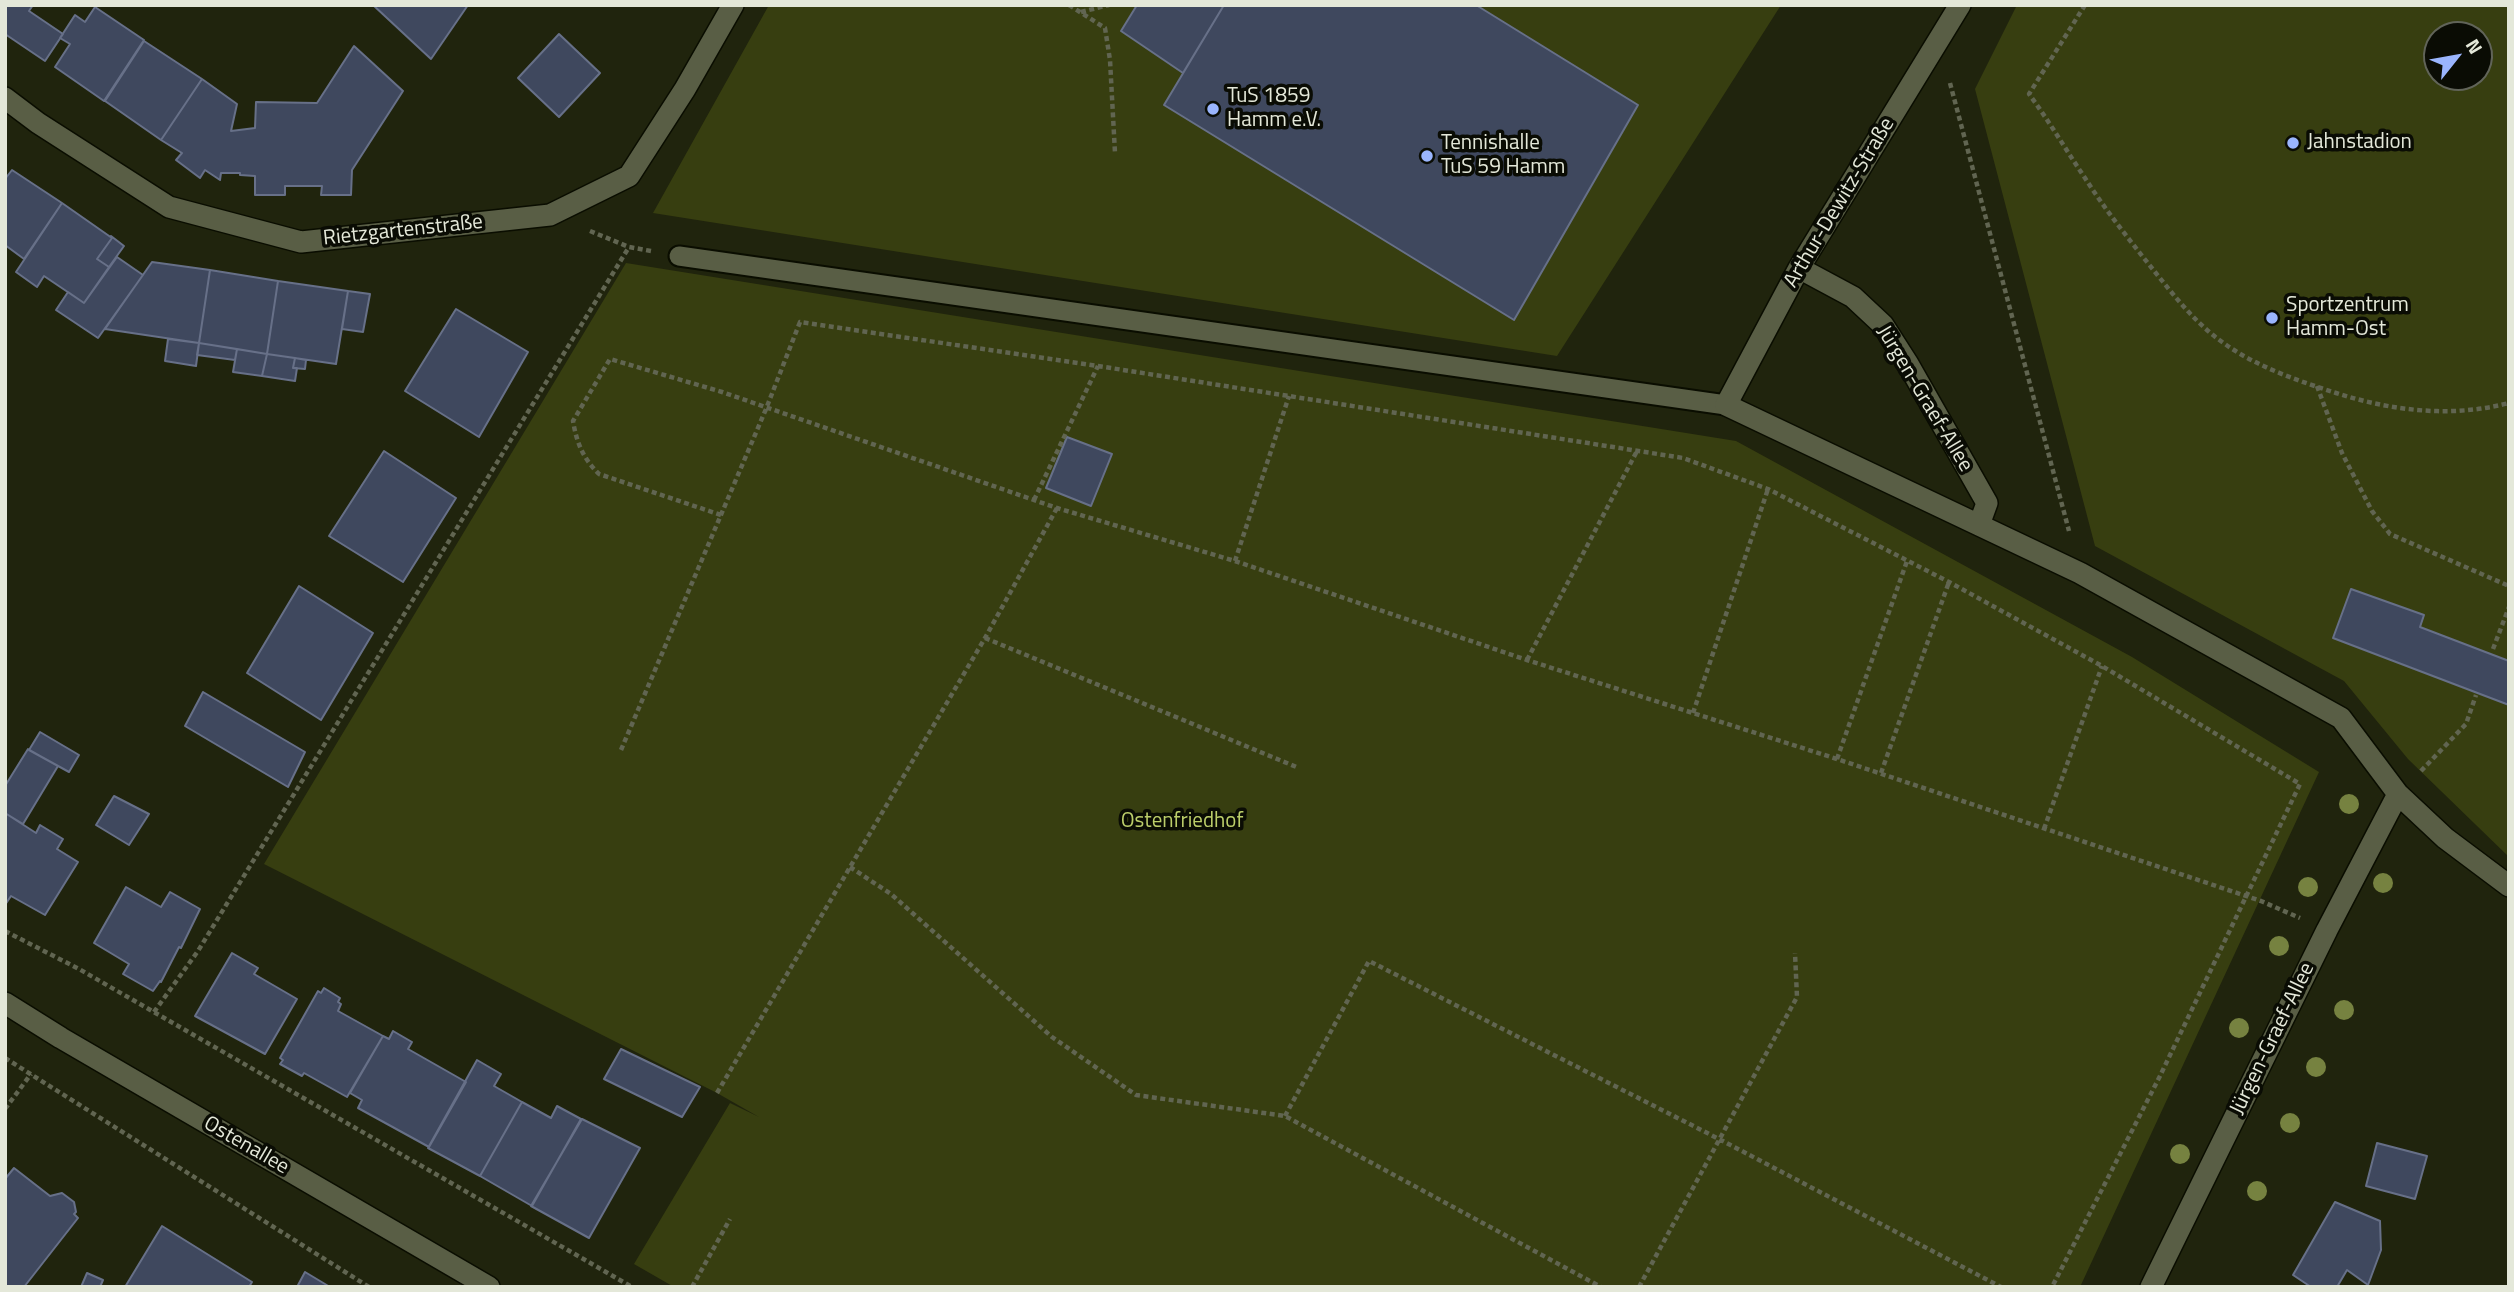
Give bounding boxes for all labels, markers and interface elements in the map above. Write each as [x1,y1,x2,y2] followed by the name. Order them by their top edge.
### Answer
[2423,21,2493,91] north arrow
[2459,33,2491,59] text: N
[1227,84,1321,134] place label: TuS 1859 Hamm e.V.
[1205,101,1221,117] marker: TuS 1859 Hamm e.V.
[1779,114,1901,292] street label: Arthur-Dewitz-Straße
[2307,130,2412,156] place label: Jahnstadion
[1441,131,1565,181] place label: Tennishalle TuS 59 Hamm
[2285,135,2301,151] marker: Jahnstadion
[1419,148,1435,164] marker: Tennishalle TuS 59 Hamm
[322,210,484,252] street label: Rietzgartenstraße
[2286,293,2409,343] place label: Sportzentrum Hamm-Ost
[2264,310,2280,326] marker: Sportzentrum Hamm-Ost
[1870,321,1978,477] street label: Jürgen-Graef-Allee
[1121,809,1243,835] park label: Ostenfriedhof
[2225,959,2321,1119] street label: Jürgen-Graef-Allee
[199,1112,293,1180] street label: Ostenallee

